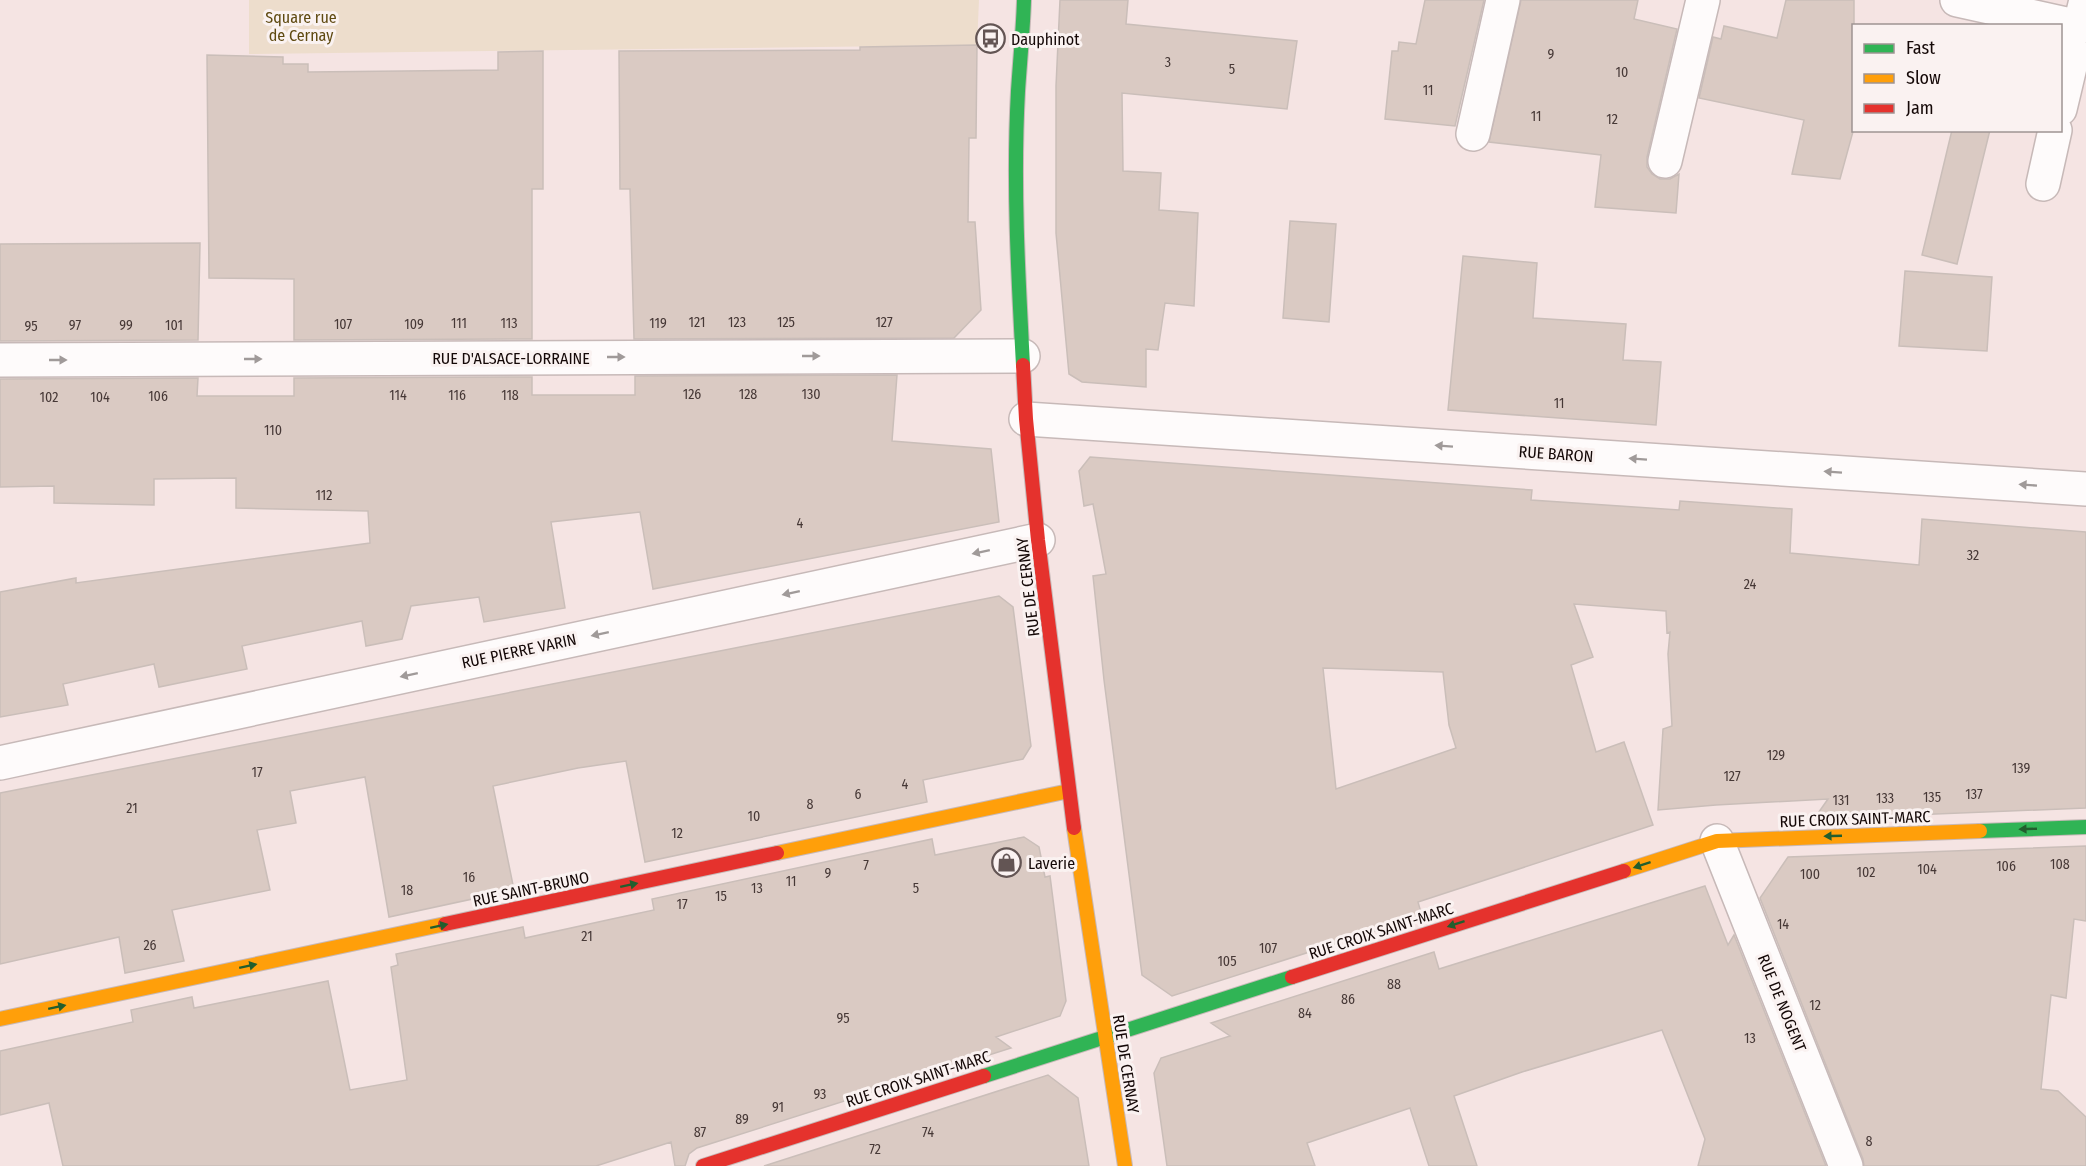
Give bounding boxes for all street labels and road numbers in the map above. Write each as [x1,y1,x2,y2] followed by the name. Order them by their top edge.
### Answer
[432,349,590,368] street label: RUE D'ALSACE-LORRAINE
[1518,442,1594,466] street label: RUE BARON
[1013,536,1043,638] street label: RUE DE CERNAY
[460,630,578,672] street label: RUE PIERRE VARIN
[1779,807,1931,831] street label: RUE CROIX SAINT-MARC
[471,867,591,911] street label: RUE SAINT-BRUNO
[1306,899,1456,963] street label: RUE CROIX SAINT-MARC
[1754,952,1810,1055] street label: RUE DE NOGENT
[1109,1013,1143,1115] street label: RUE DE CERNAY
[843,1047,993,1111] street label: RUE CROIX SAINT-MARC

